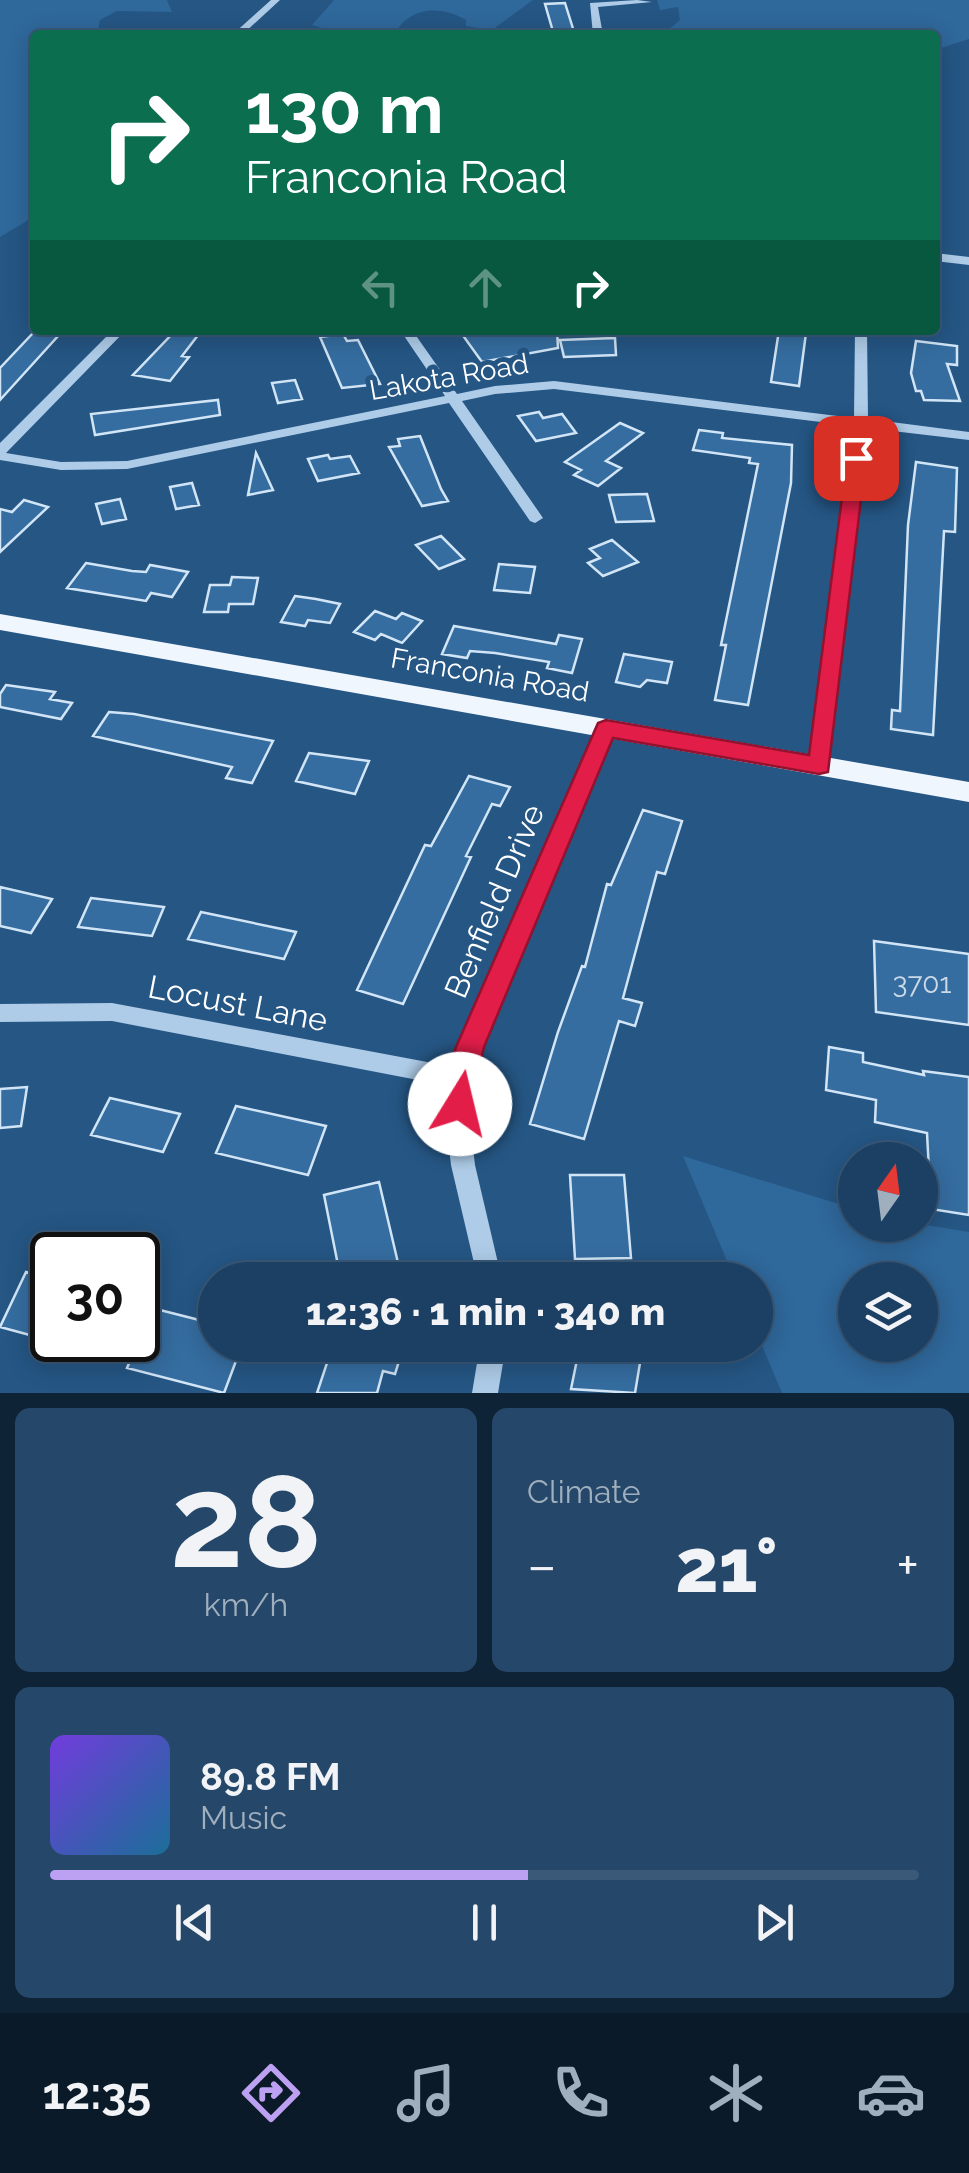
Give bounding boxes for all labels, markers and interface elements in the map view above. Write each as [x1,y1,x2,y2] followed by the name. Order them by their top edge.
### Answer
[245,67,444,149] text: 130 m
[80,70,210,200] icon: right
[245,151,567,204] text: Franconia Road
[353,260,408,315] icon: left
[458,260,513,315] icon: ahead
[563,260,618,315] icon: right
[367,347,531,407] street label: Lakota Road
[814,416,899,501] pin
[829,431,884,486] icon: arrive
[388,641,592,709] street label: Franconia Road
[437,799,551,1003] street label: Benfield Drive
[145,967,331,1039] street label: Locust Lane
[893,967,951,1000] house number: 3701
[408,1052,512,1156] position arrow
[838,1142,938,1242] north arrow
[838,1142,938,1362] map controls
[30,1232,160,1362] speed limit sign: 30
[838,1262,938,1362] button: layers
[306,1289,665,1334] text: 12:36 · 1 min · 340 m
[170,1445,322,1597] text: 28
[527,1473,641,1510] text: Climate
[675,1521,778,1610] text: 21°
[527,1533,557,1598] text: −
[896,1533,919,1598] text: +
[204,1586,288,1623] text: km/h
[200,1754,341,1799] text: 89.8 FM
[200,1799,287,1836] text: Music
[167,1895,222,1950] icon: previous
[457,1895,512,1950] icon: pause
[747,1895,802,1950] icon: next
[236,2058,306,2128] icon: directions
[391,2058,461,2128] icon: music
[546,2058,616,2128] icon: phone
[701,2058,771,2128] icon: climate
[856,2058,926,2128] icon: car
[43,2067,151,2120] text: 12:35

